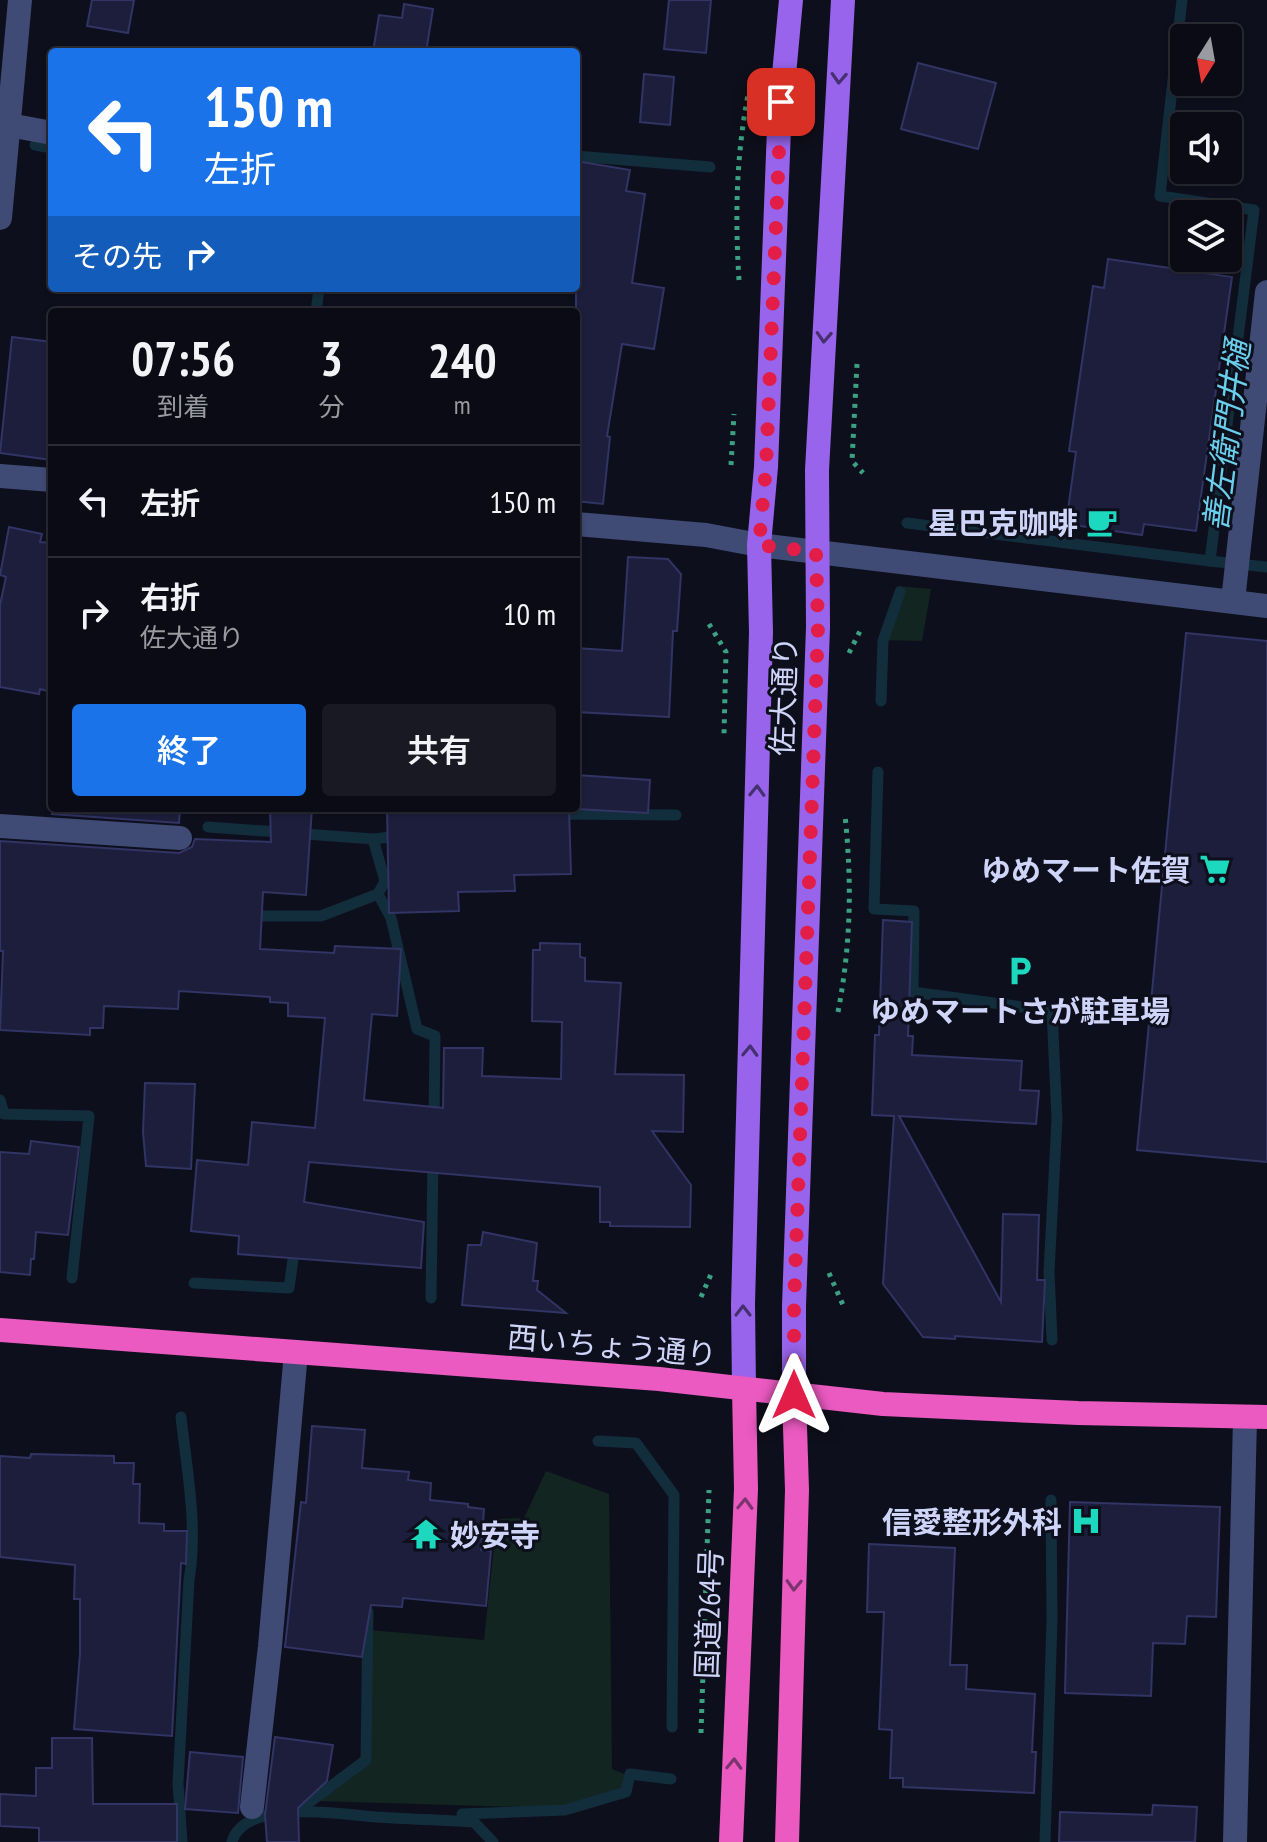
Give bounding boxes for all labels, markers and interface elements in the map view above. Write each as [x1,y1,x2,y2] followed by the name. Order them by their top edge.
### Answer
[1170,24,1242,96] north arrow
[1170,24,1242,272] map controls
[747,68,815,136] pin
[204,70,333,142] text: 150 m
[830,72,847,85] one-way arrow
[72,80,176,184] icon: left
[759,80,803,124] icon: arrive
[1170,112,1242,184] button: sound
[204,145,276,192] text: 左折
[1170,200,1242,272] button: layers
[178,232,222,276] icon: right
[72,236,162,275] text: その先
[131,327,235,389] text: 07:56
[320,327,343,389] text: 3
[428,329,497,391] text: 240
[816,332,833,344] one-way arrow
[1193,333,1259,534] water label: 善左衛門井樋
[454,388,471,421] text: m
[157,390,209,423] text: 到着
[318,390,345,423] text: 分
[72,479,116,523] icon: left
[490,482,556,521] text: 150 m
[140,483,200,522] text: 左折
[928,503,1078,542] place label: 星巴克咖啡
[1085,505,1119,539] cafe icon: 星巴克咖啡
[140,577,200,616] text: 右折
[72,591,116,635] icon: right
[503,594,556,633] text: 10 m
[140,621,244,654] text: 佐大通り
[761,635,805,757] street label: 佐大通り
[72,704,306,796] button: 終了
[322,704,556,796] button: 共有
[748,784,765,797] one-way arrow
[981,850,1191,889] place label: ゆめマート佐賀
[1198,852,1232,886] supermarket icon: ゆめマート佐賀
[1003,954,1037,988] parking icon: ゆめマートさが駐車場
[870,991,1170,1030] place label: ゆめマートさが駐車場
[741,1044,758,1057] one-way arrow
[734,1304,752,1317] one-way arrow
[506,1316,718,1374] street label: 西いちょう通り
[752,1353,836,1437] position arrow
[736,1497,753,1510] one-way arrow
[882,1502,1062,1541] place label: 信愛整形外科
[1069,1504,1103,1538] hospital icon: 信愛整形外科
[450,1515,540,1554] place label: 妙安寺
[409,1517,443,1551] temple icon: 妙安寺
[686,1548,730,1680] street label: 国道264号
[785,1579,803,1592] one-way arrow
[726,1757,743,1770] one-way arrow

